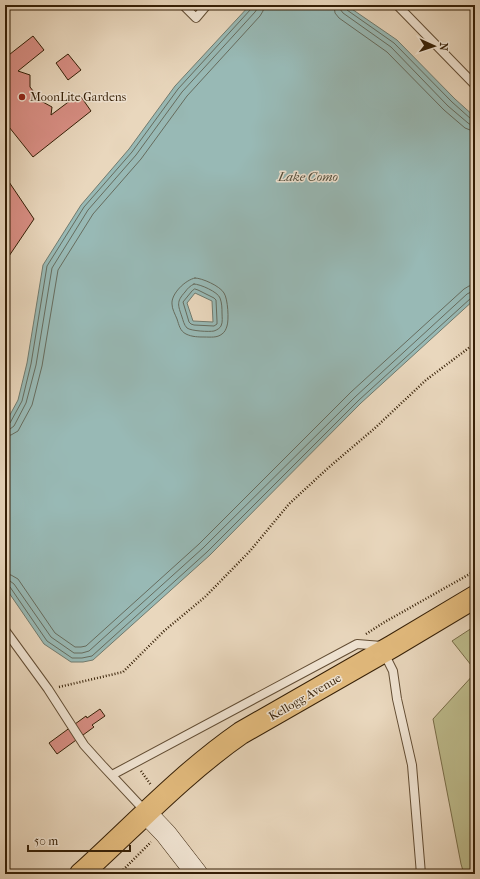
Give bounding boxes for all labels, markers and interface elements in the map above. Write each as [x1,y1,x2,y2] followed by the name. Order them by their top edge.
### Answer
[414,26,454,66] north arrow
[437,42,450,52] text: N
[30,90,127,104] place label: MoonLite Gardens
[17,92,27,102] marker: MoonLite Gardens
[277,169,339,184] water label: Lake Como
[266,671,344,723] street label: Kellogg Avenue
[28,827,130,853] scale bar
[34,834,58,848] text: 50 m

